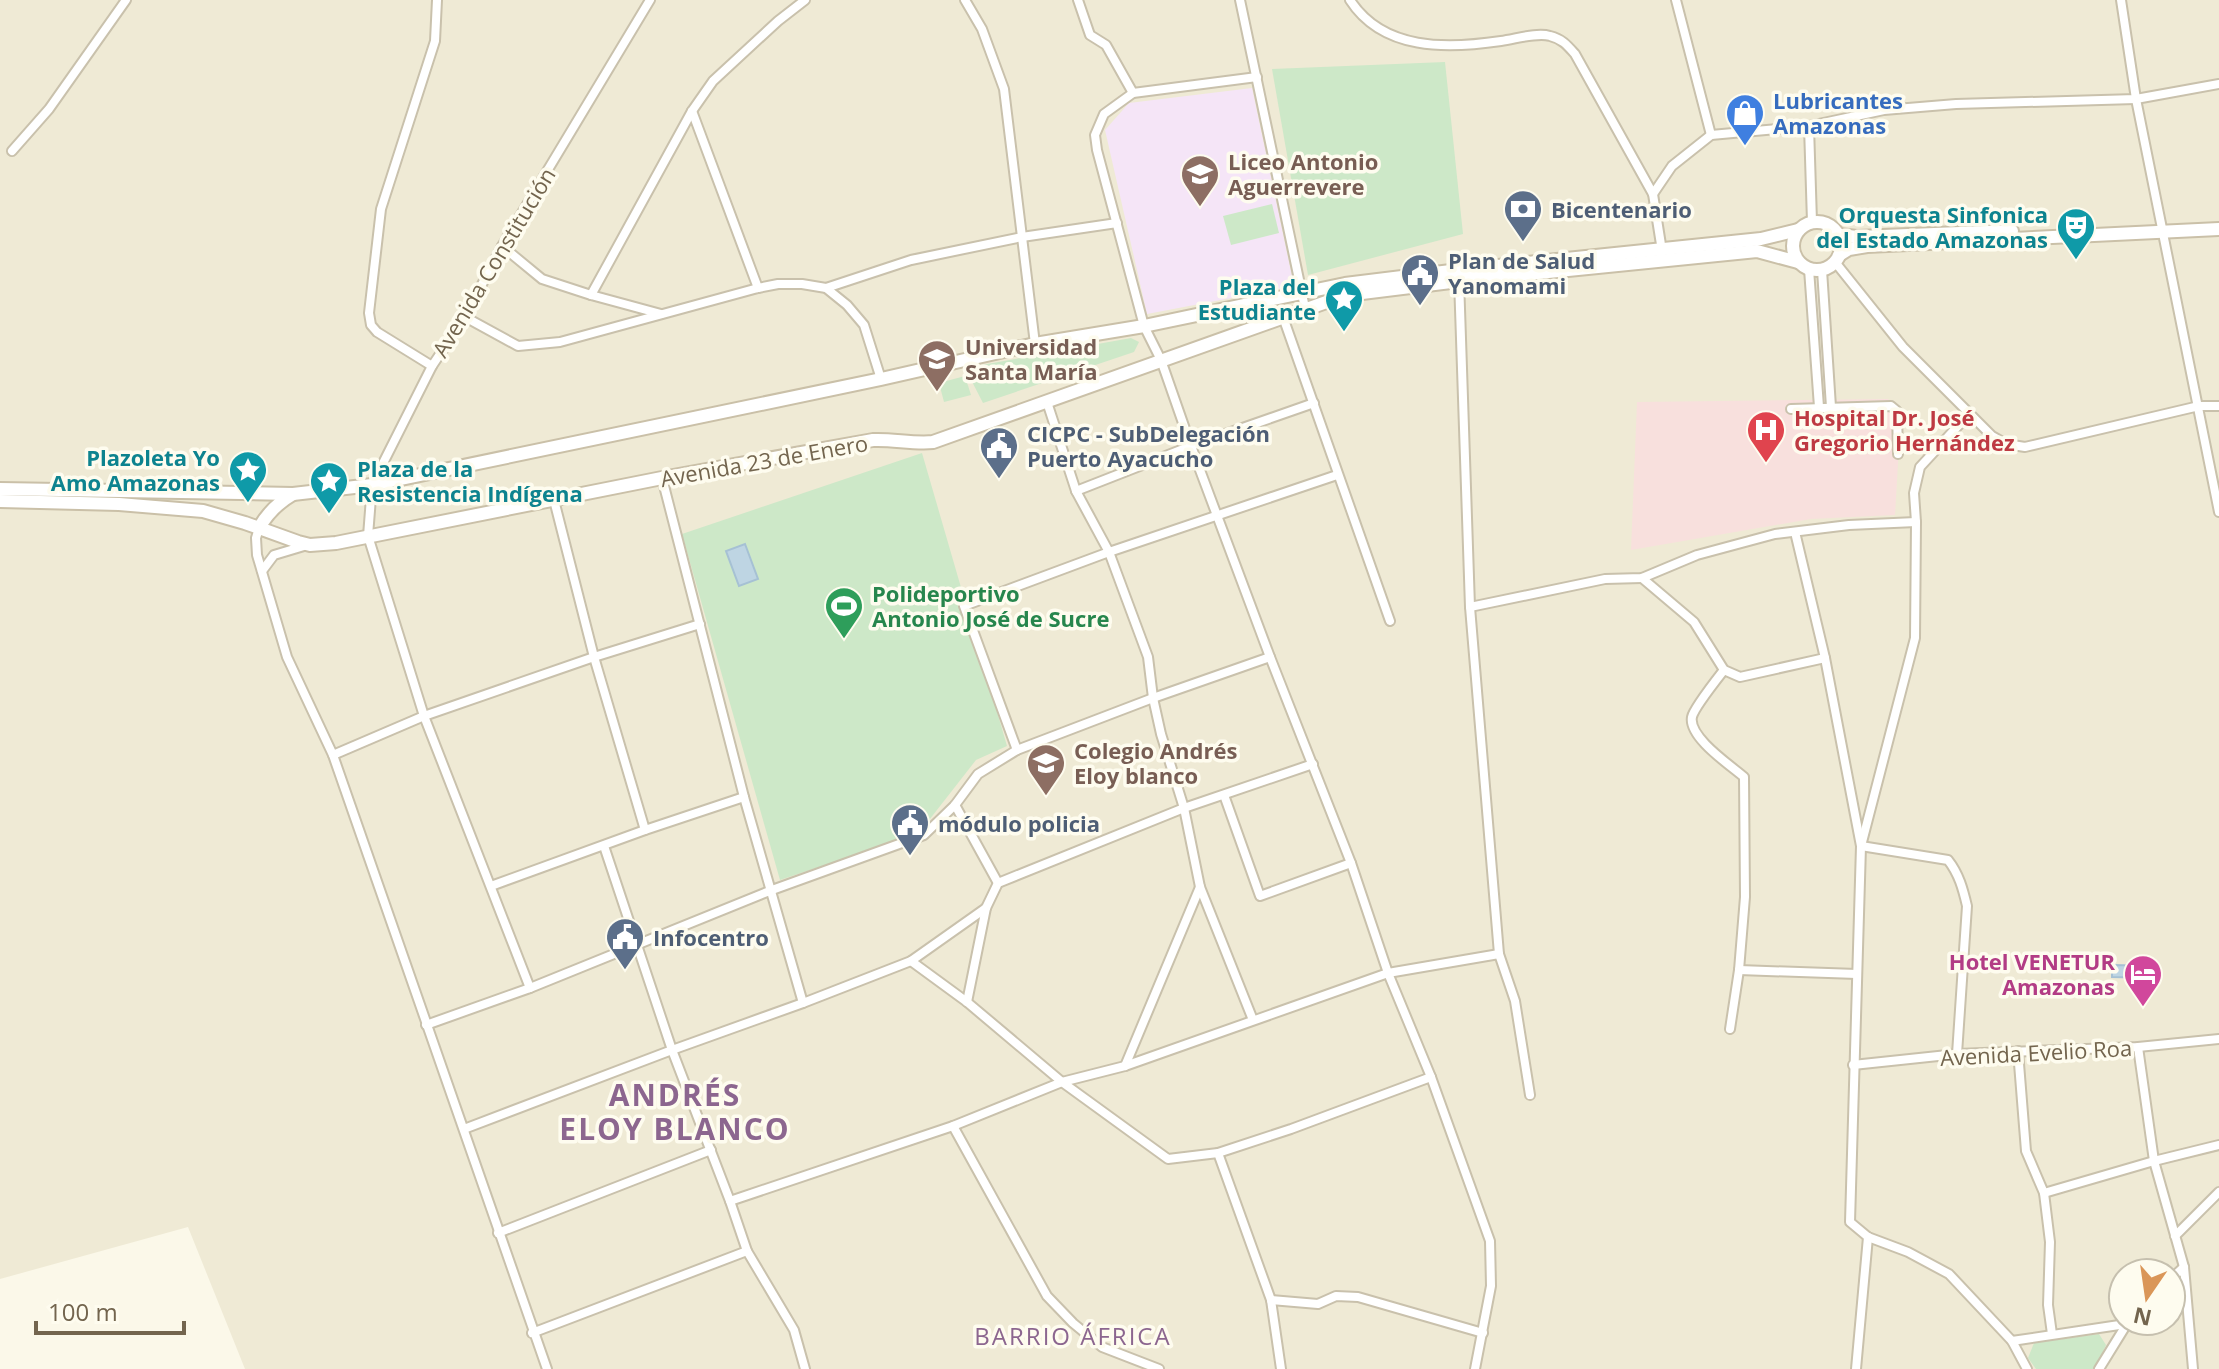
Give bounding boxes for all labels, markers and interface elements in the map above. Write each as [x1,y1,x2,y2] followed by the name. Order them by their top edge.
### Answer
[1773,85,1903,140] place label: Lubricantes Amazonas
[1724,92,1766,147] shop icon: Lubricantes Amazonas
[1228,146,1378,201] place label: Liceo Antonio Aguerrevere
[1179,153,1221,208] school or university icon: Liceo Antonio Aguerrevere
[424,162,562,362] street label: Avenida Constitución
[1502,188,1544,243] bank icon: Bicentenario
[1551,194,1692,224] place label: Bicentenario
[1816,199,2048,254] place label: Orquesta Sinfonica del Estado Amazonas
[2055,206,2097,261] theatre icon: Orquesta Sinfonica del Estado Amazonas
[1448,245,1595,300] place label: Plan de Salud Yanomami
[1399,252,1441,307] public building icon: Plan de Salud Yanomami
[1198,271,1316,326] place label: Plaza del Estudiante
[1323,278,1365,333] place icon: Plaza del Estudiante
[965,331,1097,386] place label: Universidad Santa María
[916,338,958,393] school or university icon: Universidad Santa María
[1794,402,2015,457] place label: Hospital Dr. José Gregorio Hernández
[1745,409,1787,464] hospital icon: Hospital Dr. José Gregorio Hernández
[1027,418,1270,473] place label: CICPC - SubDelegación Puerto Ayacucho
[978,425,1020,480] public building icon: CICPC - SubDelegación Puerto Ayacucho
[658,427,870,493] street label: Avenida 23 de Enero
[51,442,220,497] place label: Plazoleta Yo Amo Amazonas
[227,449,269,504] place icon: Plazoleta Yo Amo Amazonas
[357,453,583,508] place label: Plaza de la Resistencia Indígena
[308,460,350,515] place icon: Plaza de la Resistencia Indígena
[872,578,1109,633] place label: Polideportivo Antonio José de Sucre
[823,585,865,640] sports icon: Polideportivo Antonio José de Sucre
[1074,735,1237,790] place label: Colegio Andrés Eloy blanco
[1025,742,1067,797] school or university icon: Colegio Andrés Eloy blanco
[889,802,931,857] public building icon: módulo policia
[938,808,1100,838] place label: módulo policia
[604,916,646,971] public building icon: Infocentro
[653,922,769,952] place label: Infocentro
[1949,946,2115,1001] place label: Hotel VENETUR Amazonas
[2122,953,2164,1008] hotel icon: Hotel VENETUR Amazonas
[1939,1032,2133,1072] street label: Avenida Evelio Roa
[559,1074,791,1149] district label: ANDRÉS ELOY BLANCO
[2107,1257,2187,1337] north arrow
[36,1285,184,1335] scale bar
[48,1295,118,1328] text: 100 m
[2130,1301,2154,1334] text: N
[974,1319,1172,1352] district label: BARRIO ÁFRICA

